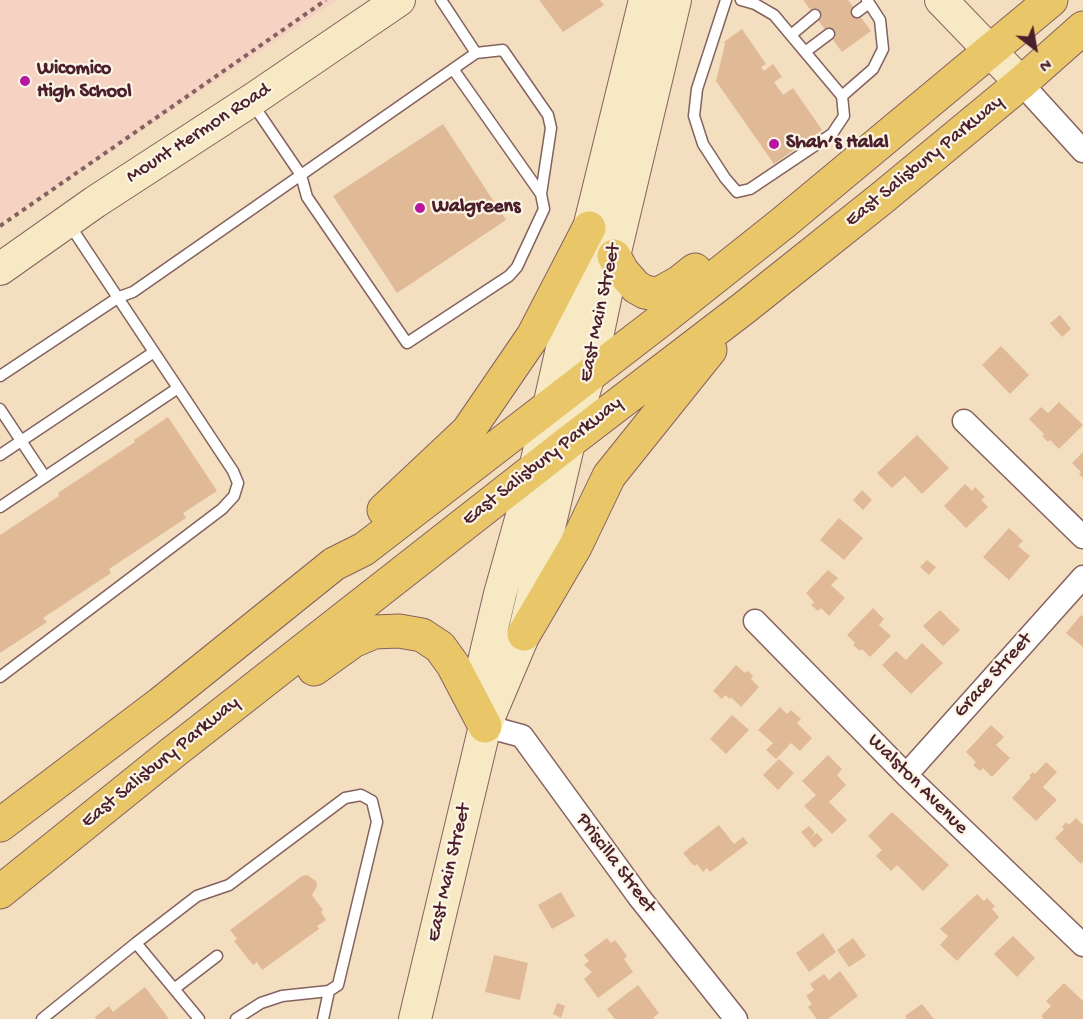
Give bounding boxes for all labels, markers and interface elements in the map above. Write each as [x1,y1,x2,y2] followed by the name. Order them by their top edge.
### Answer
[1005,18,1065,78] north arrow
[1035,53,1054,75] text: N
[37,58,132,105] place label: Wicomico High School
[18,74,32,88] marker: Wicomico High School
[122,78,276,190] street label: Mount Hermon Road
[841,91,1009,233] street label: East Salisbury Parkway
[786,132,889,156] place label: Shah’s Halal
[767,137,781,151] marker: Shah’s Halal
[432,196,520,220] place label: Walgreens
[413,201,427,215] marker: Walgreens
[575,242,627,384] street label: East Main Street
[458,392,628,532] street label: East Salisbury Parkway
[950,629,1038,723] street label: Grace Street
[77,692,245,834] street label: East Salisbury Parkway
[862,730,972,840] street label: Walston Avenue
[422,802,478,944] street label: East Main Street
[570,809,660,919] street label: Priscilla Street

